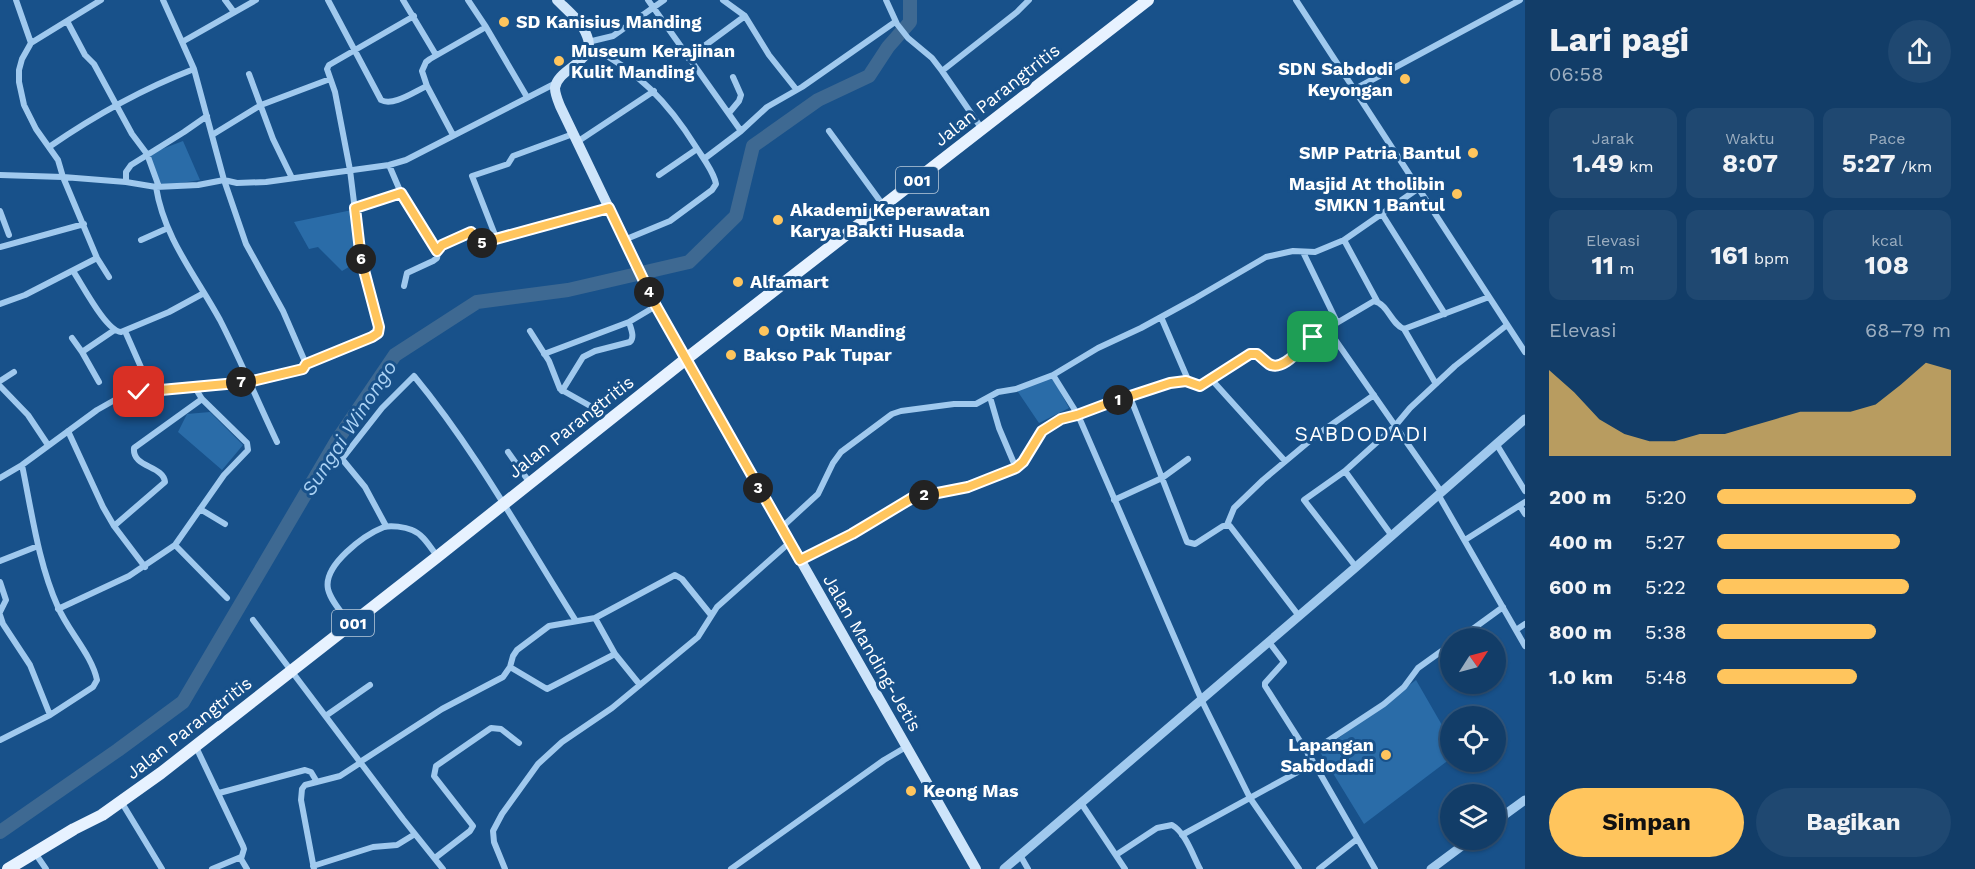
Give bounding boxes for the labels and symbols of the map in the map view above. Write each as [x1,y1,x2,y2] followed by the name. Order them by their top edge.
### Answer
[516,11,702,32] place label: SD Kanisius Manding
[497,15,511,29] marker: SD Kanisius Manding
[930,39,1064,150] street label: Jalan Parangtritis
[571,40,735,82] place label: Museum Kerajinan Kulit Manding
[552,54,566,68] marker: Museum Kerajinan Kulit Manding
[1278,58,1393,100] place label: SDN Sabdodi Keyongan
[1398,72,1412,86] marker: SDN Sabdodi Keyongan
[1299,142,1461,163] place label: SMP Patria Bantul
[1466,146,1480,160] marker: SMP Patria Bantul
[896,167,938,193] road number: 001
[1289,173,1445,215] place label: Masjid At tholibin SMKN 1 Bantul
[1450,187,1464,201] marker: Masjid At tholibin SMKN 1 Bantul
[790,199,990,241] place label: Akademi Keperawatan Karya Bakti Husada
[771,213,785,227] marker: Akademi Keperawatan Karya Bakti Husada
[467,228,497,258] pin: 5
[346,244,376,274] pin: 6
[750,271,829,292] place label: Alfamart
[731,275,745,289] marker: Alfamart
[634,277,664,307] pin: 4
[1287,311,1338,362] pin
[776,320,906,341] place label: Optik Manding
[757,324,771,338] marker: Optik Manding
[743,344,892,365] place label: Bakso Pak Tupar
[724,348,738,362] marker: Bakso Pak Tupar
[296,356,402,500] water label: Sungai Winongo
[113,366,164,417] pin
[226,367,256,397] pin: 7
[504,371,638,482] street label: Jalan Parangtritis
[1103,385,1133,415] pin: 1
[1294,421,1430,446] district label: SABDODADI
[743,473,773,503] pin: 3
[909,480,939,510] pin: 2
[819,571,926,735] street label: Jalan Manding-Jetis
[332,610,374,636] road number: 001
[1440,628,1506,694] north arrow
[122,672,256,783] street label: Jalan Parangtritis
[1281,734,1374,776] place label: Lapangan Sabdodadi
[1379,748,1393,762] marker: Lapangan Sabdodadi
[923,780,1019,801] place label: Keong Mas
[904,784,918,798] marker: Keong Mas

